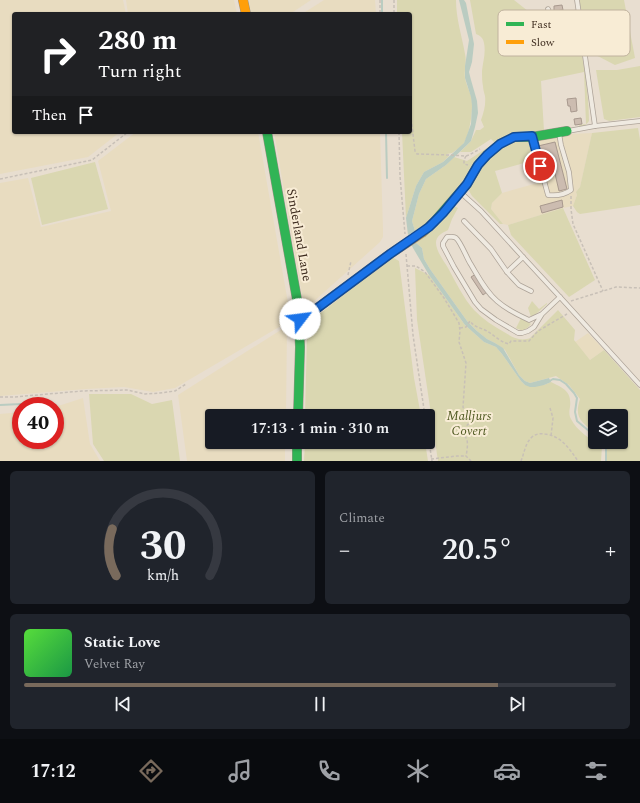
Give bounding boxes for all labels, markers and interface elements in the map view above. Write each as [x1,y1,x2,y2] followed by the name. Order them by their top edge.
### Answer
[498,10,630,56] legend
[531,16,552,33] text: Fast
[98,19,177,62] text: 280 m
[32,28,84,80] icon: right
[531,34,555,51] text: Slow
[98,58,181,85] text: Turn right
[32,104,67,127] text: Then
[75,104,97,126] icon: arrive
[523,149,557,183] pin
[529,155,551,177] icon: arrive
[281,187,317,283] street label: Sinderland Lane
[279,298,321,340] position arrow
[12,397,64,449] speed limit sign: 40
[447,406,492,441] park label: Malljurs Covert
[588,409,628,449] map controls
[588,409,628,449] button: layers
[251,417,389,440] text: 17:13 · 1 min · 310 m
[339,508,385,528] text: Climate
[139,514,186,577] text: 30
[442,527,513,573] text: 20.5°
[339,534,350,567] text: −
[605,534,616,567] text: +
[146,564,179,586] text: km/h
[84,631,160,654] text: Static Love
[84,654,145,674] text: Velvet Ray
[112,693,134,715] icon: previous
[309,693,331,715] icon: pause
[506,693,528,715] icon: next
[137,757,165,785] icon: directions
[226,757,254,785] icon: music
[315,757,343,785] icon: phone
[404,757,432,785] icon: climate
[493,757,521,785] icon: car
[582,757,610,785] icon: filters
[30,758,76,785] text: 17:12

